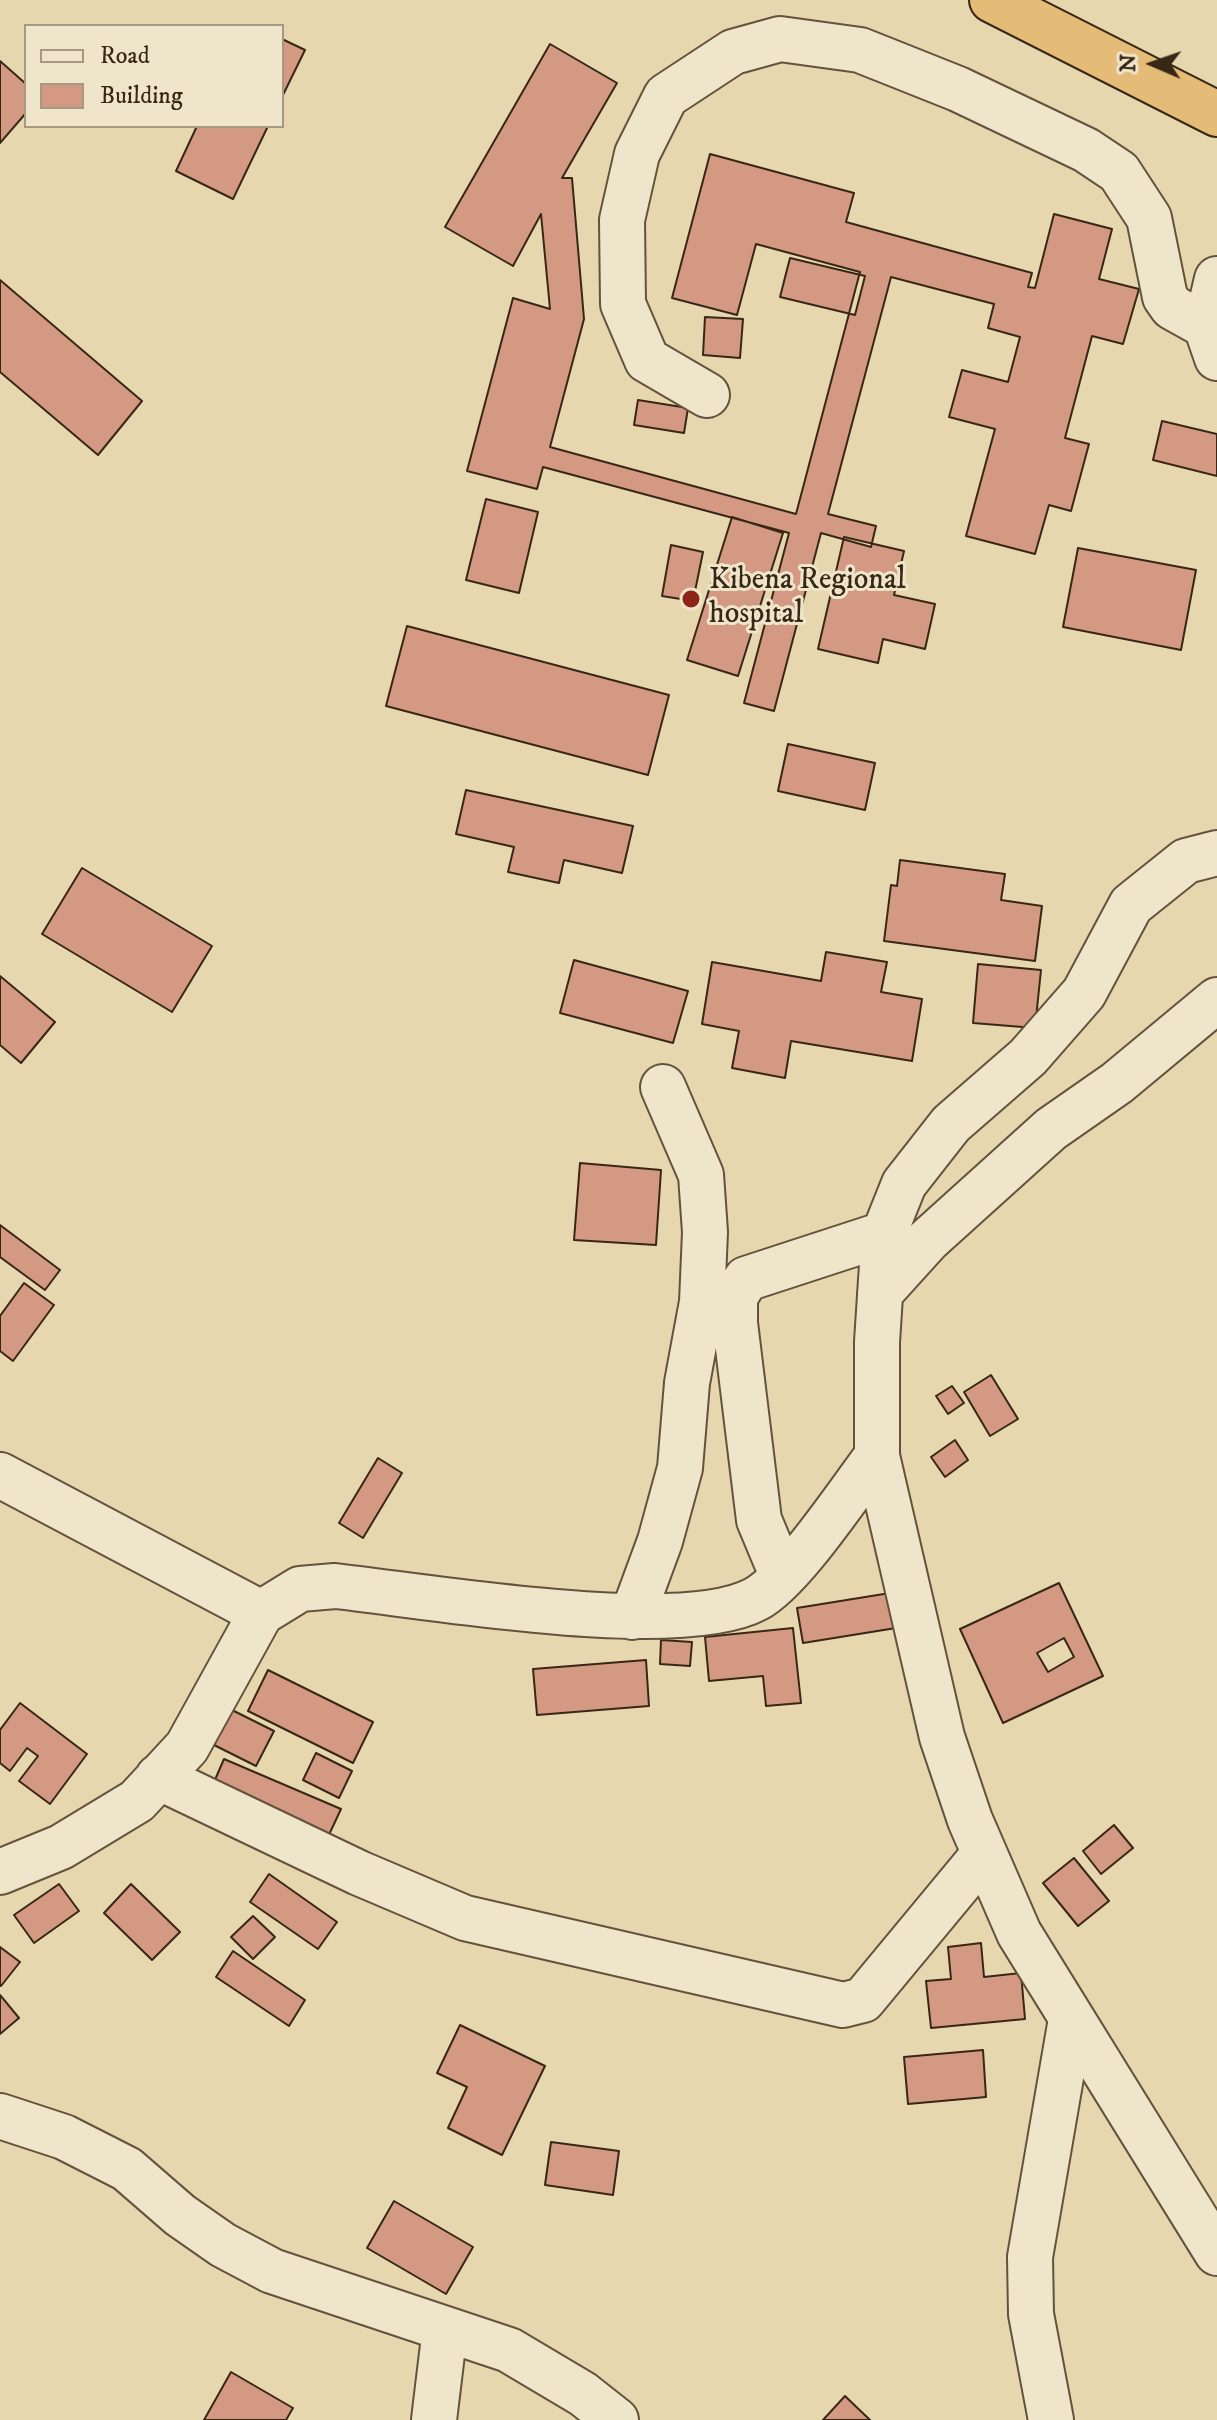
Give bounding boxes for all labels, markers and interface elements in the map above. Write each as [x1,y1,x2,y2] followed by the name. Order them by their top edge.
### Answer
[24,24,284,128] legend
[1113,24,1193,104] north arrow
[100,41,150,71] text: Road
[1115,54,1142,73] text: N
[100,81,183,111] text: Building
[709,564,906,634] place label: Kibena Regional hospital
[680,588,702,610] marker: Kibena Regional hospital

